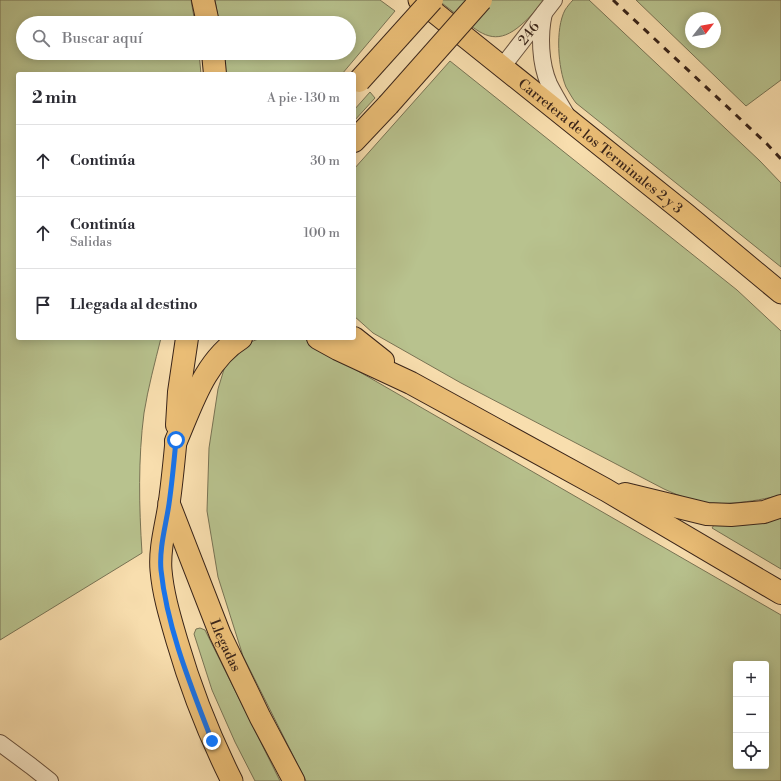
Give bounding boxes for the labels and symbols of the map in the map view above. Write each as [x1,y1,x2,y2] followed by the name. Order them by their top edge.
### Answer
[685,12,721,48] north arrow
[514,18,544,49] street label: 246
[514,75,686,218] street label: Carretera de los Terminales 2 y 3
[167,431,185,449] route start
[205,617,245,675] street label: Llegadas
[203,732,221,750] route end

